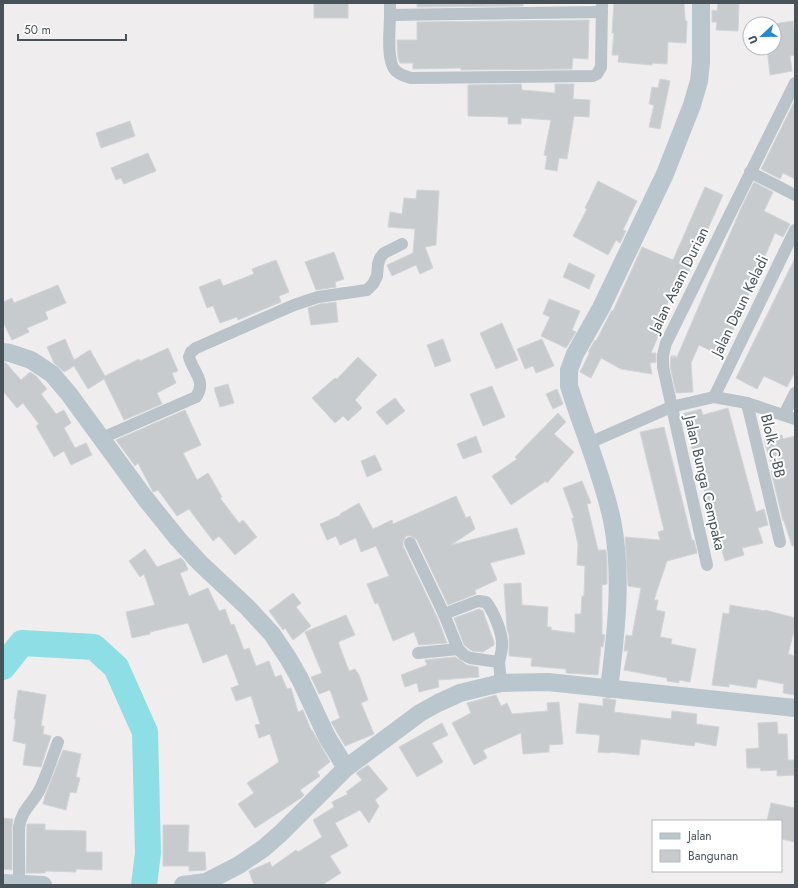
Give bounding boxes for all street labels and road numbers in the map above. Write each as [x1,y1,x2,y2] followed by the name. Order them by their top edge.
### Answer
[643,223,714,338] street label: Jalan Asam Durian
[705,252,774,362] street label: Jalan Daun Keladi
[678,412,731,552] street label: Jalan Bunga Cempaka
[755,412,791,480] street label: Blolk C-BB

